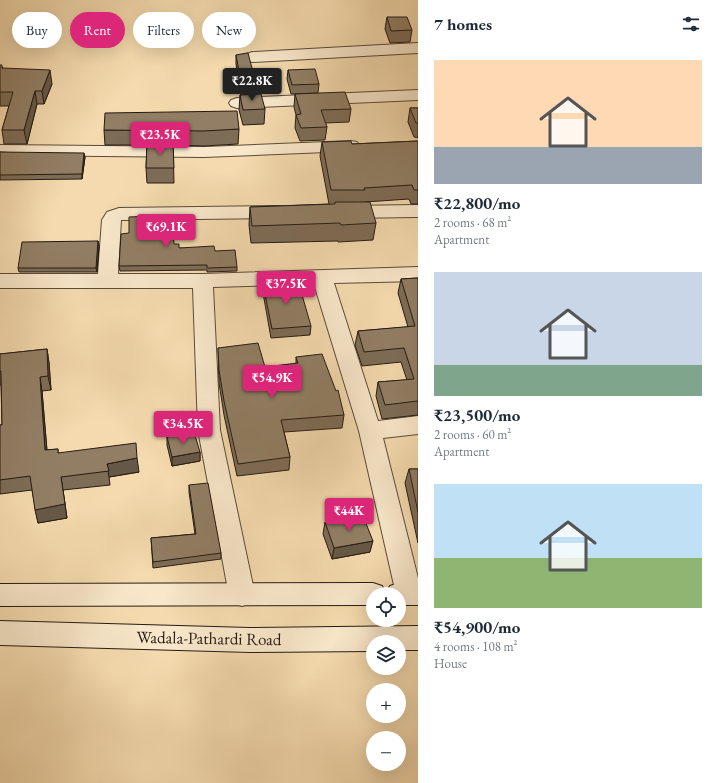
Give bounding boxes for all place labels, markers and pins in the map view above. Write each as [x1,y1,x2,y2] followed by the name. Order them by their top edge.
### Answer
[219,68,285,102] pin: ₹22.8K
[127,122,193,156] pin: ₹23.5K
[133,214,199,248] pin: ₹69.1K
[253,271,319,305] pin: ₹37.5K
[239,365,305,399] pin: ₹54.9K
[150,411,216,445] pin: ₹34.5K
[325,498,373,532] pin: ₹44K

